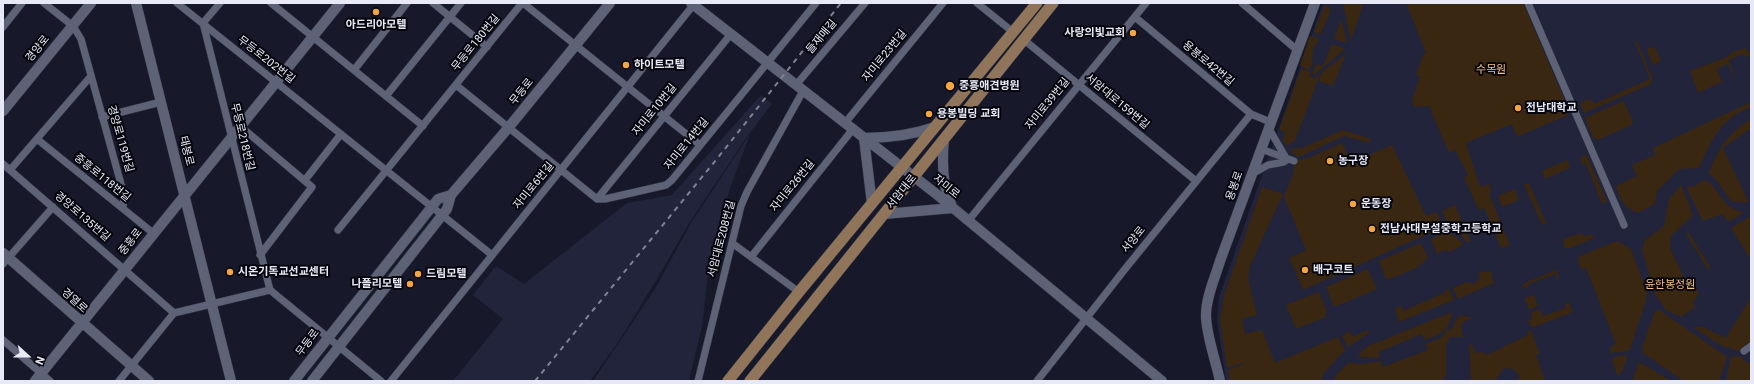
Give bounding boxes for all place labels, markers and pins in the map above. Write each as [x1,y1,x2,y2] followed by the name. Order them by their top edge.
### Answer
[371,7,381,17] marker: 아드리아모텔
[346,18,406,32] place label: 아드리아모텔
[1064,26,1125,40] place label: 사랑의빛교회
[1128,28,1138,38] marker: 사랑의빛교회
[634,58,685,72] place label: 하이트모텔
[621,60,631,70] marker: 하이트모텔
[959,79,1020,93] place label: 중흥애견병원
[944,80,956,92] marker: 중흥애견병원
[1526,101,1577,115] place label: 전남대학교
[1513,103,1523,113] marker: 전남대학교
[937,107,1000,121] place label: 용봉빌딩 교회
[924,109,934,119] marker: 용봉빌딩 교회
[1338,154,1368,168] place label: 농구장
[1325,156,1335,166] marker: 농구장
[1361,197,1391,211] place label: 운동장
[1348,199,1358,209] marker: 운동장
[1380,222,1501,236] place label: 전남사대부설중학고등학교
[1367,224,1377,234] marker: 전남사대부설중학고등학교
[1313,263,1353,277] place label: 배구코트
[238,265,329,279] place label: 시온기독교선교센터
[1300,265,1310,275] marker: 배구코트
[225,267,235,277] marker: 시온기독교선교센터
[426,267,466,281] place label: 드림모텔
[413,269,423,279] marker: 드림모텔
[351,277,402,291] place label: 나폴리모텔
[405,279,415,289] marker: 나폴리모텔

